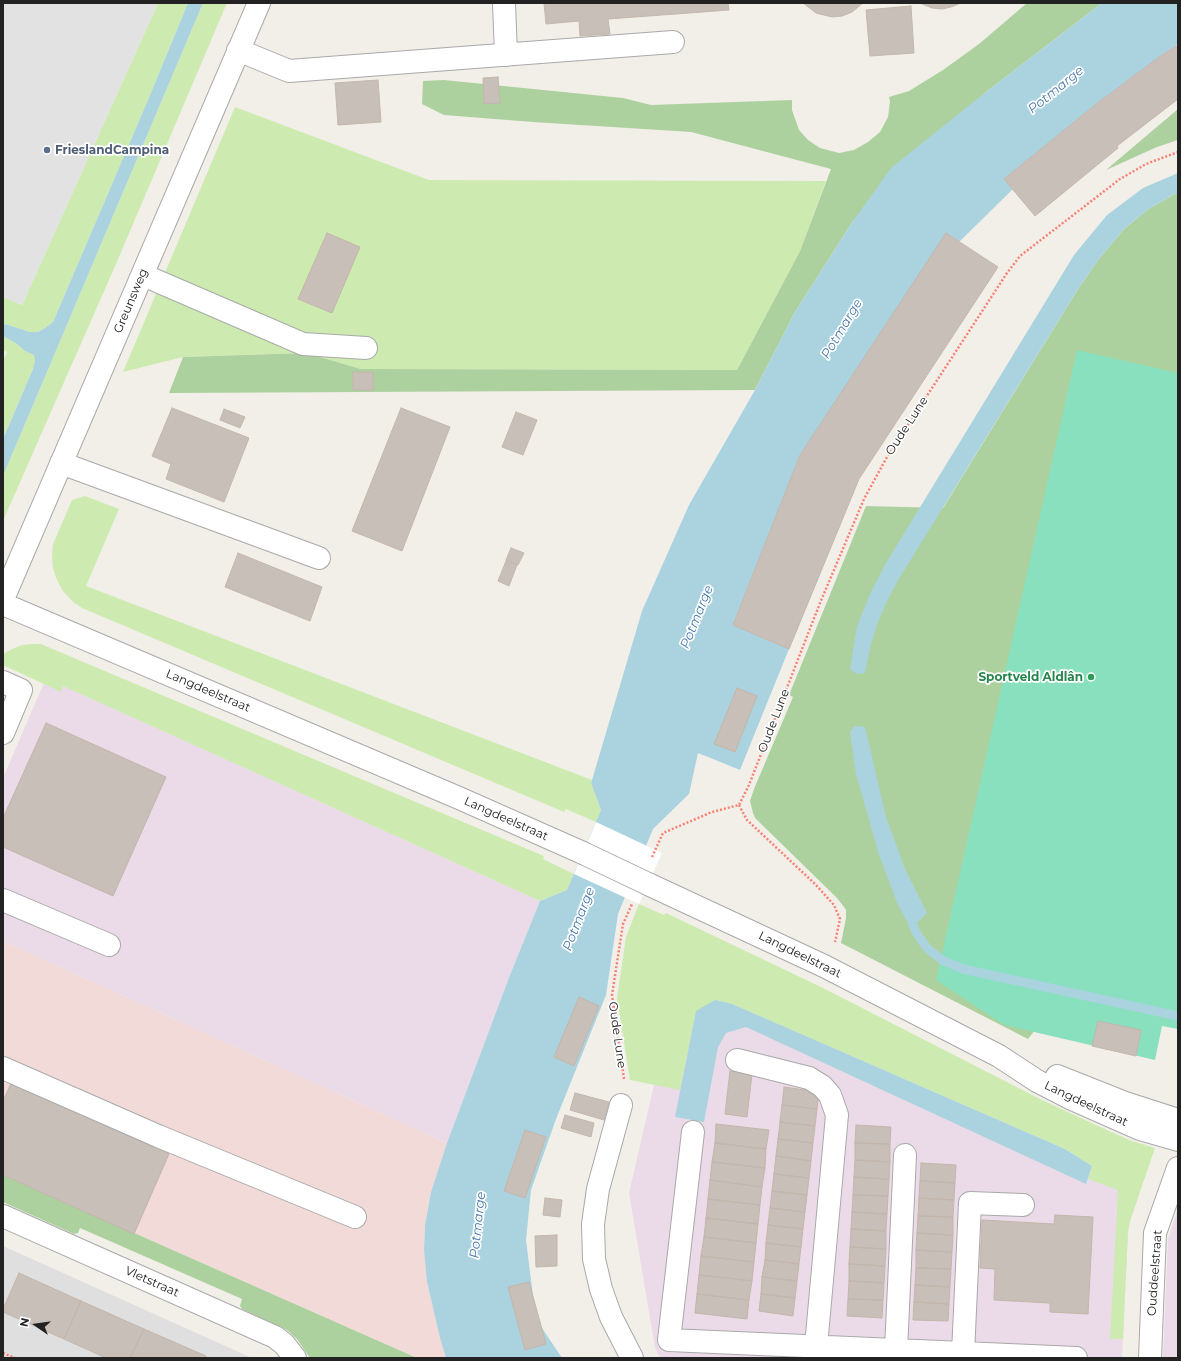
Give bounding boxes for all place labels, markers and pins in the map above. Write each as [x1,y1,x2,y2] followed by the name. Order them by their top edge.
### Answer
[55,143,169,157] place label: FrieslandCampina
[42,145,52,155] marker: FrieslandCampina
[978,670,1083,684] place label: Sportveld Aldlân
[1086,672,1096,682] marker: Sportveld Aldlân

